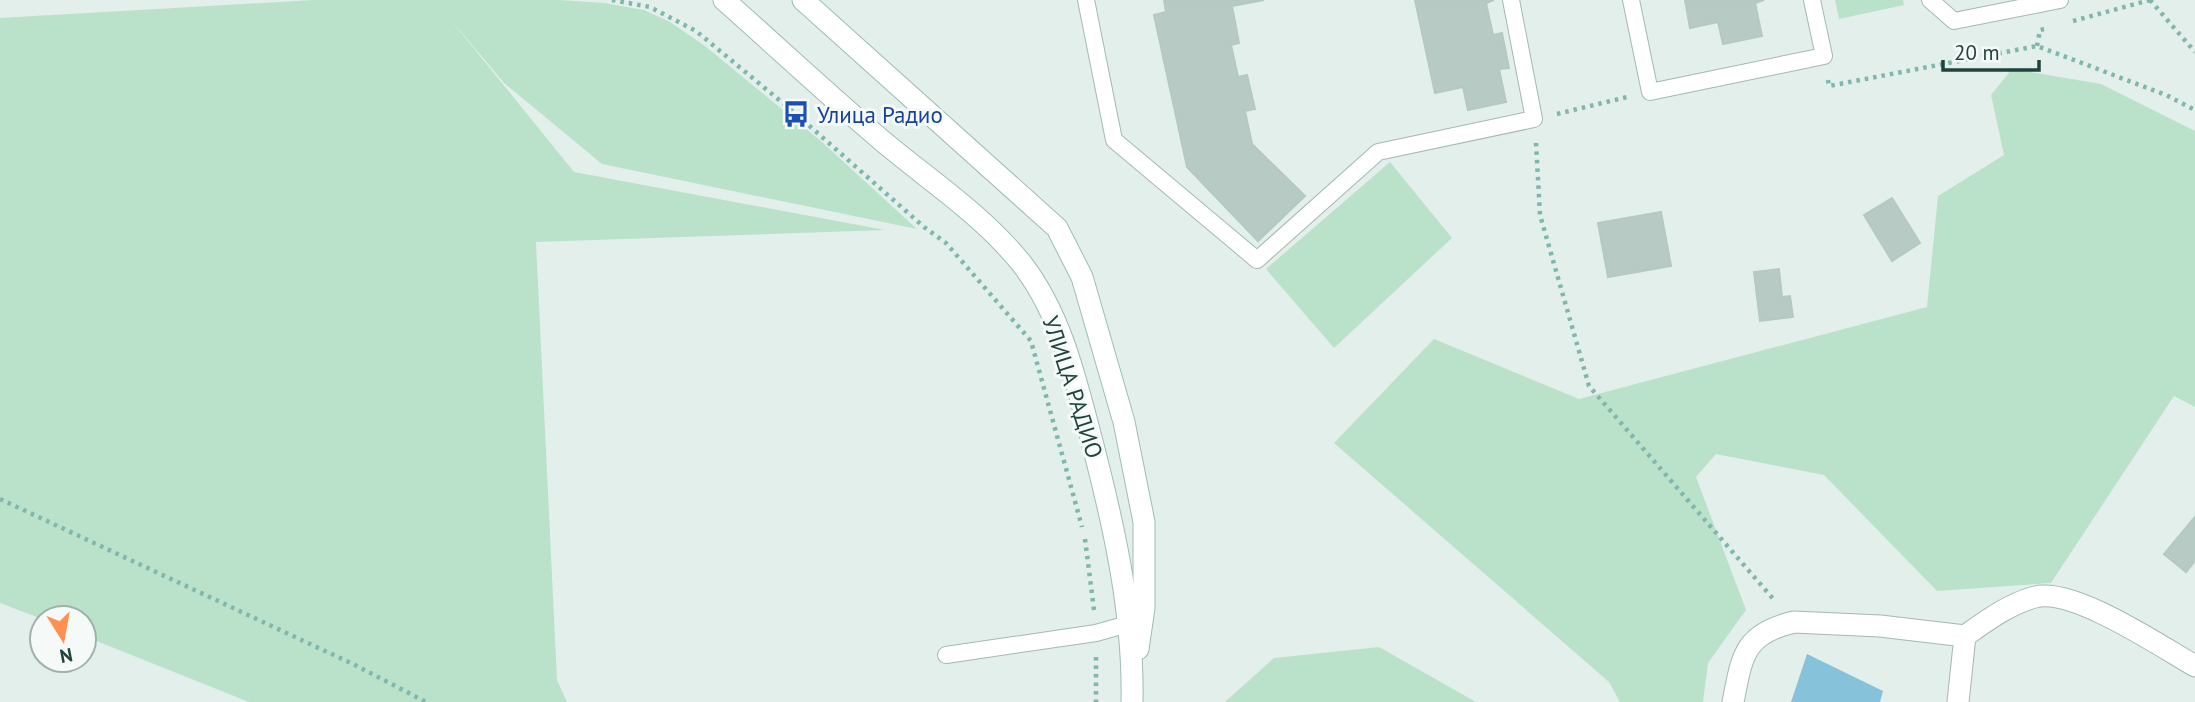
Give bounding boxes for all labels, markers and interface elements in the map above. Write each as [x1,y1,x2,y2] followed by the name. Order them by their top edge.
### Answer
[1943,28,2039,72] scale bar
[1954,39,2000,66] text: 20 m
[781,99,811,129] bus stop icon: Улица Радио
[817,100,943,129] place label: Улица Радио
[1036,312,1110,462] street label: УЛИЦА РАДИО
[28,604,98,674] north arrow
[58,643,75,669] text: N

